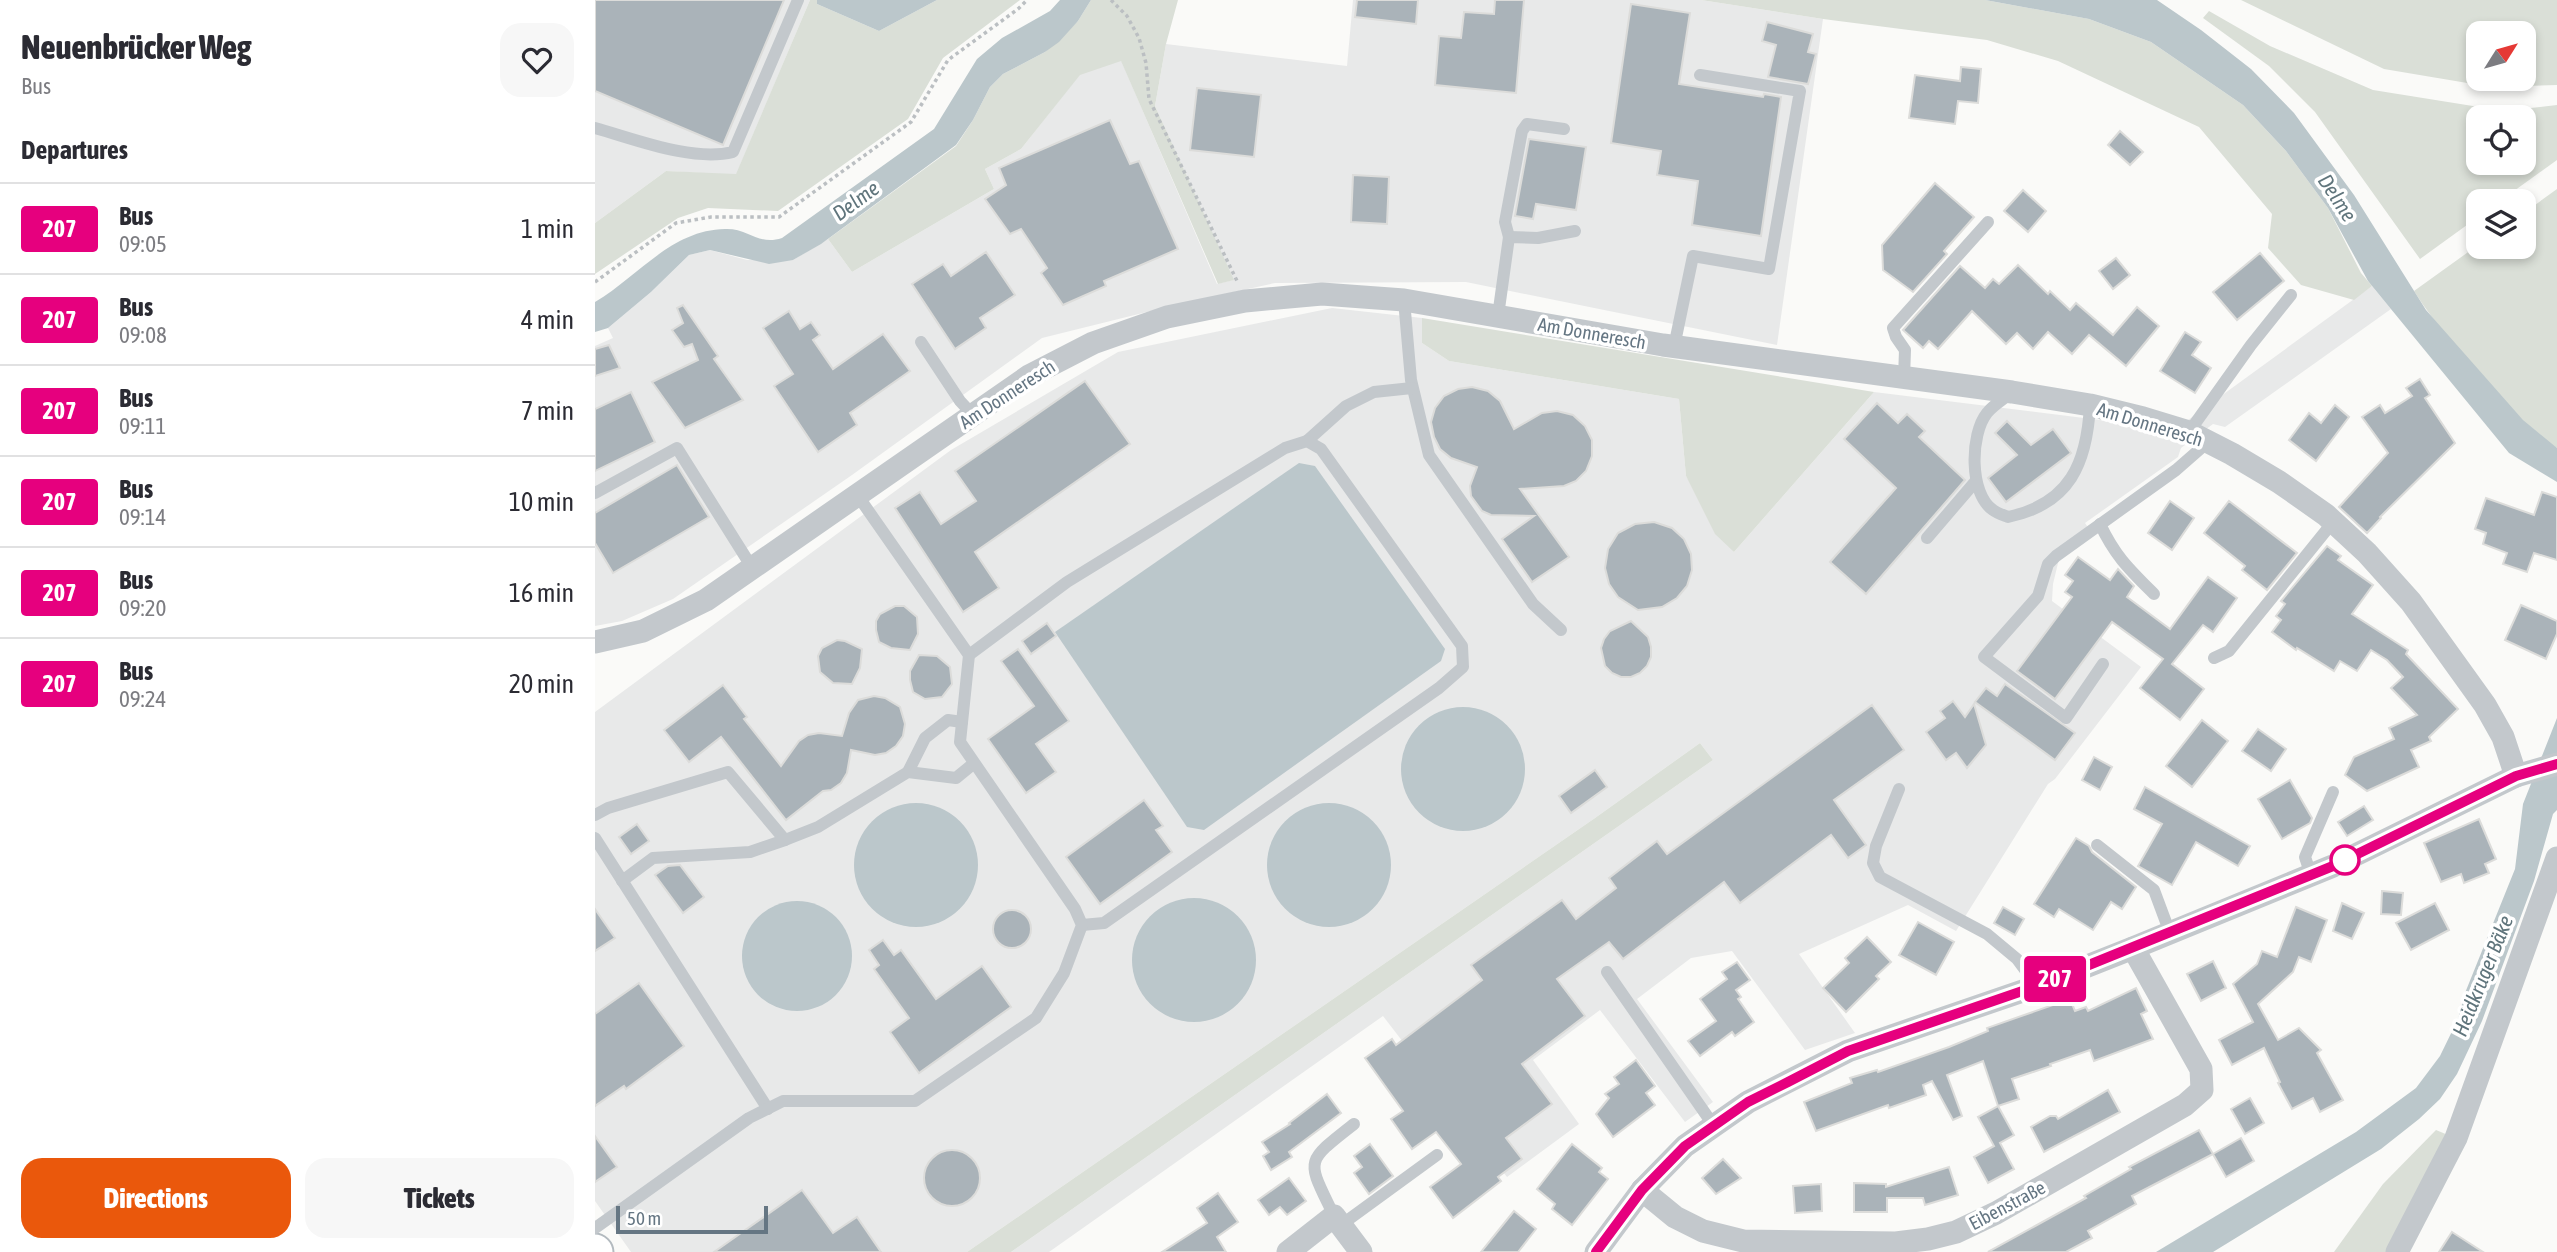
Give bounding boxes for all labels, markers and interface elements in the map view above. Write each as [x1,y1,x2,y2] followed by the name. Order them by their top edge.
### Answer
[2466,21,2536,91] north arrow
[2466,21,2536,259] map controls
[500,23,574,97] button: heart
[21,28,251,66] text: Neuenbrücker Weg
[21,73,51,99] text: Bus
[2466,105,2536,175] button: locate
[21,135,128,165] text: Departures
[2314,169,2362,226] water label: Delme
[828,175,883,225] water label: Delme
[2466,189,2536,259] button: layers
[119,201,153,231] text: Bus
[521,214,574,244] text: 1 min
[43,215,76,242] text: 207
[119,231,167,257] text: 09:05
[119,292,153,322] text: Bus
[521,305,574,335] text: 4 min
[43,306,76,333] text: 207
[1536,313,1648,353] street label: Am Donneresch
[119,322,167,348] text: 09:08
[955,355,1059,433] street label: Am Donneresch
[119,383,153,413] text: Bus
[521,396,574,426] text: 7 min
[43,397,76,424] text: 207
[2094,397,2206,451] street label: Am Donneresch
[119,413,166,439] text: 09:11
[119,474,153,504] text: Bus
[509,487,574,517] text: 10 min
[43,488,76,515] text: 207
[119,504,166,530] text: 09:14
[119,565,153,595] text: Bus
[509,578,574,608] text: 16 min
[43,579,76,606] text: 207
[119,595,166,621] text: 09:20
[119,656,153,686] text: Bus
[509,669,574,699] text: 20 min
[43,670,76,697] text: 207
[119,686,166,712] text: 09:24
[2330,845,2360,875] unlabelled marker
[2447,912,2517,1040] water label: Heidkruger Bäke
[2015,956,2095,1002] line badge: 207
[2038,965,2072,992] text: 207
[21,1158,291,1238] button: Directions
[305,1158,574,1238] button: Tickets
[1965,1176,2049,1234] street label: Eibenstraße
[616,1203,768,1235] scale bar
[627,1207,661,1229] text: 50 m

